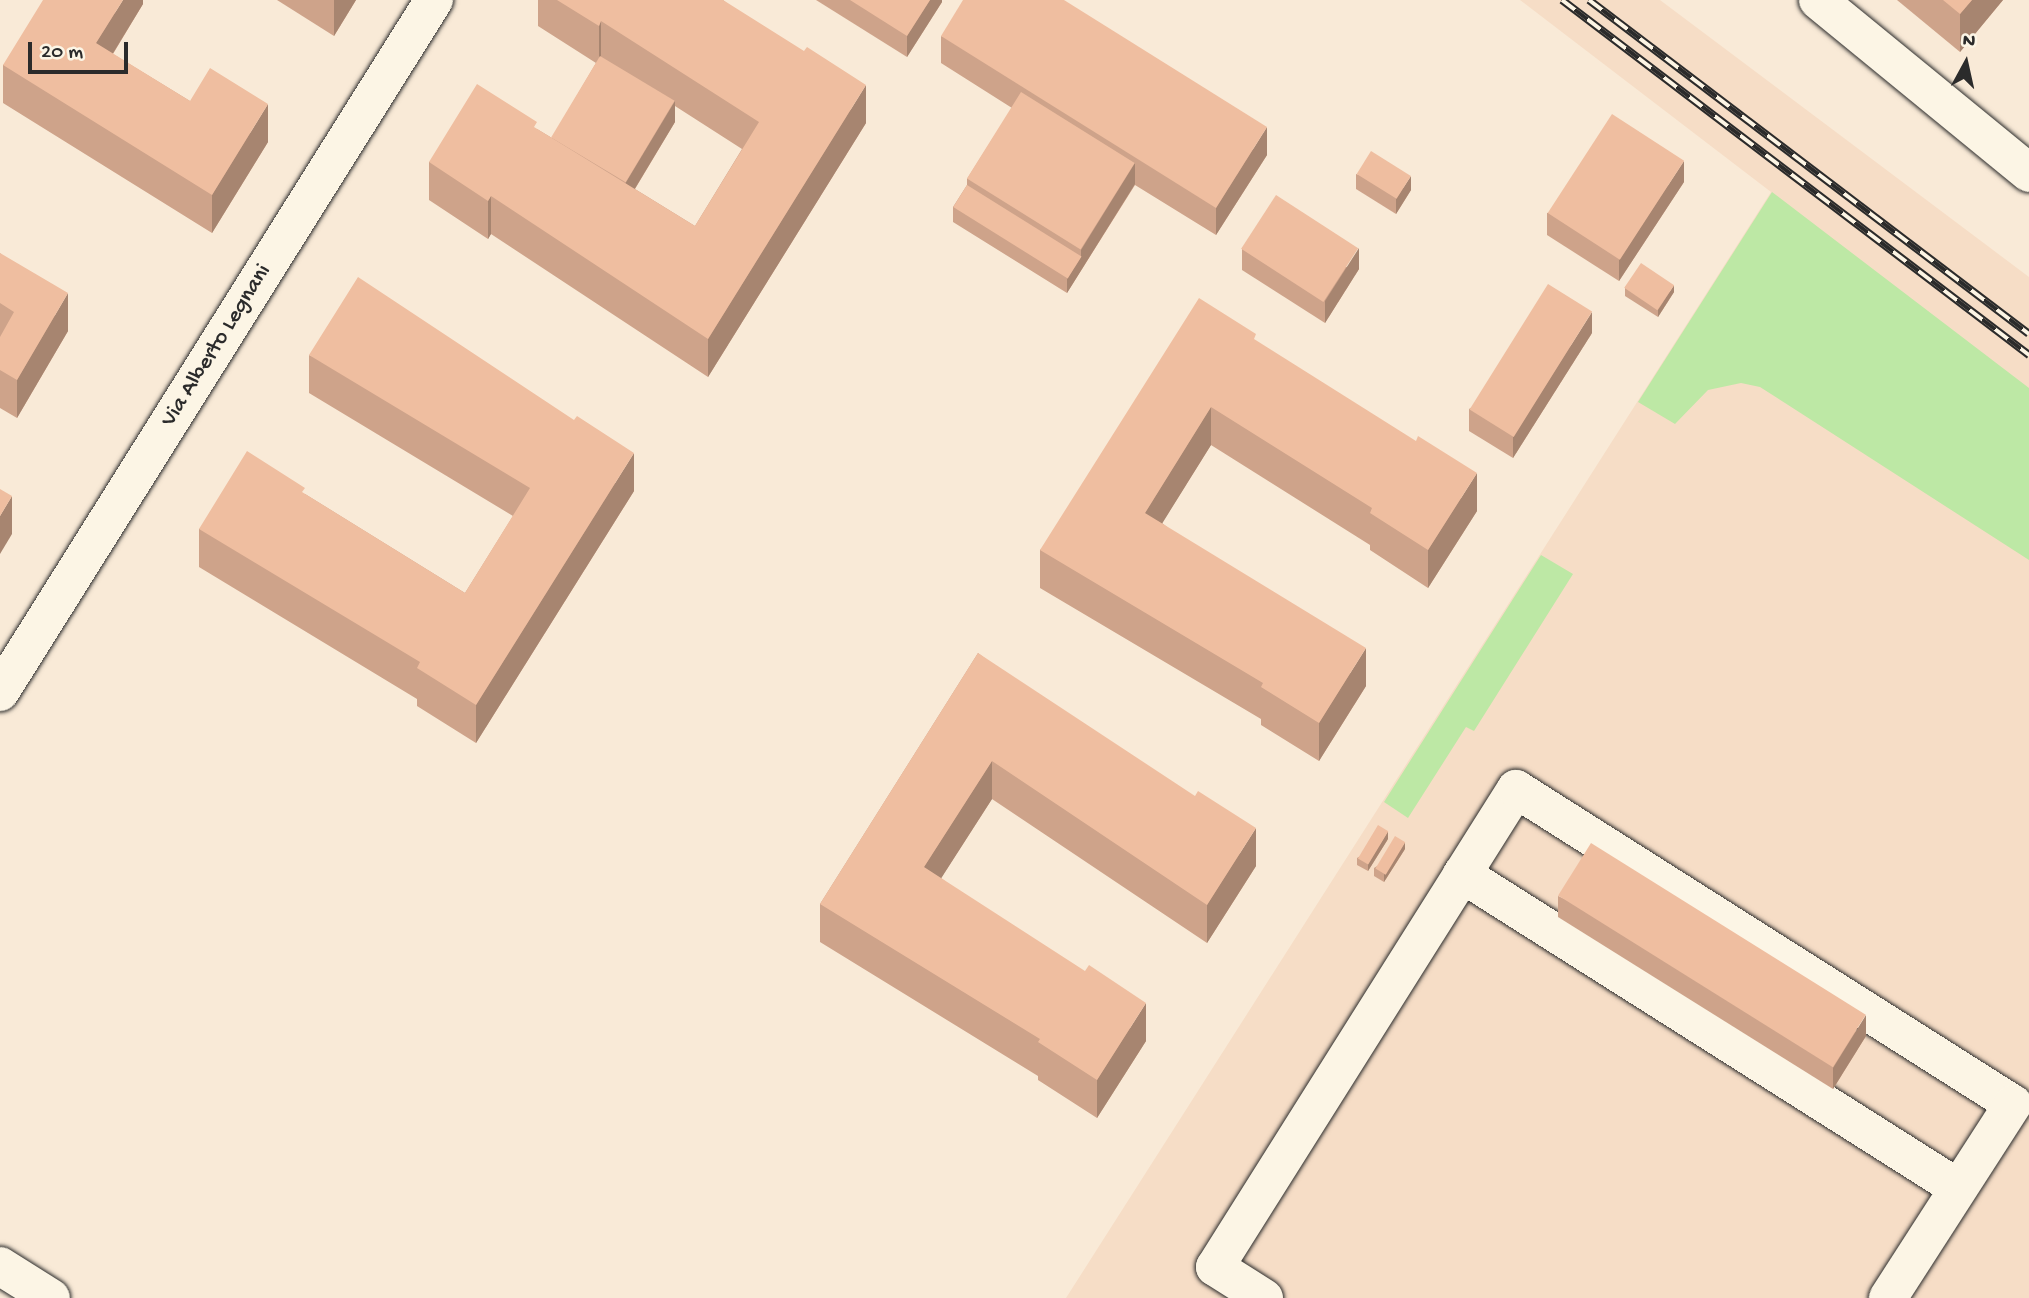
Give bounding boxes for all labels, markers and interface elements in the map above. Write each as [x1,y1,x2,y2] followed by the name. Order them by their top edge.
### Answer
[32,28,131,72] scale bar
[1931,28,2001,98] north arrow
[1961,29,1977,54] text: N
[41,41,83,66] text: 20 m
[156,260,278,432] street label: Via Alberto Legnani

